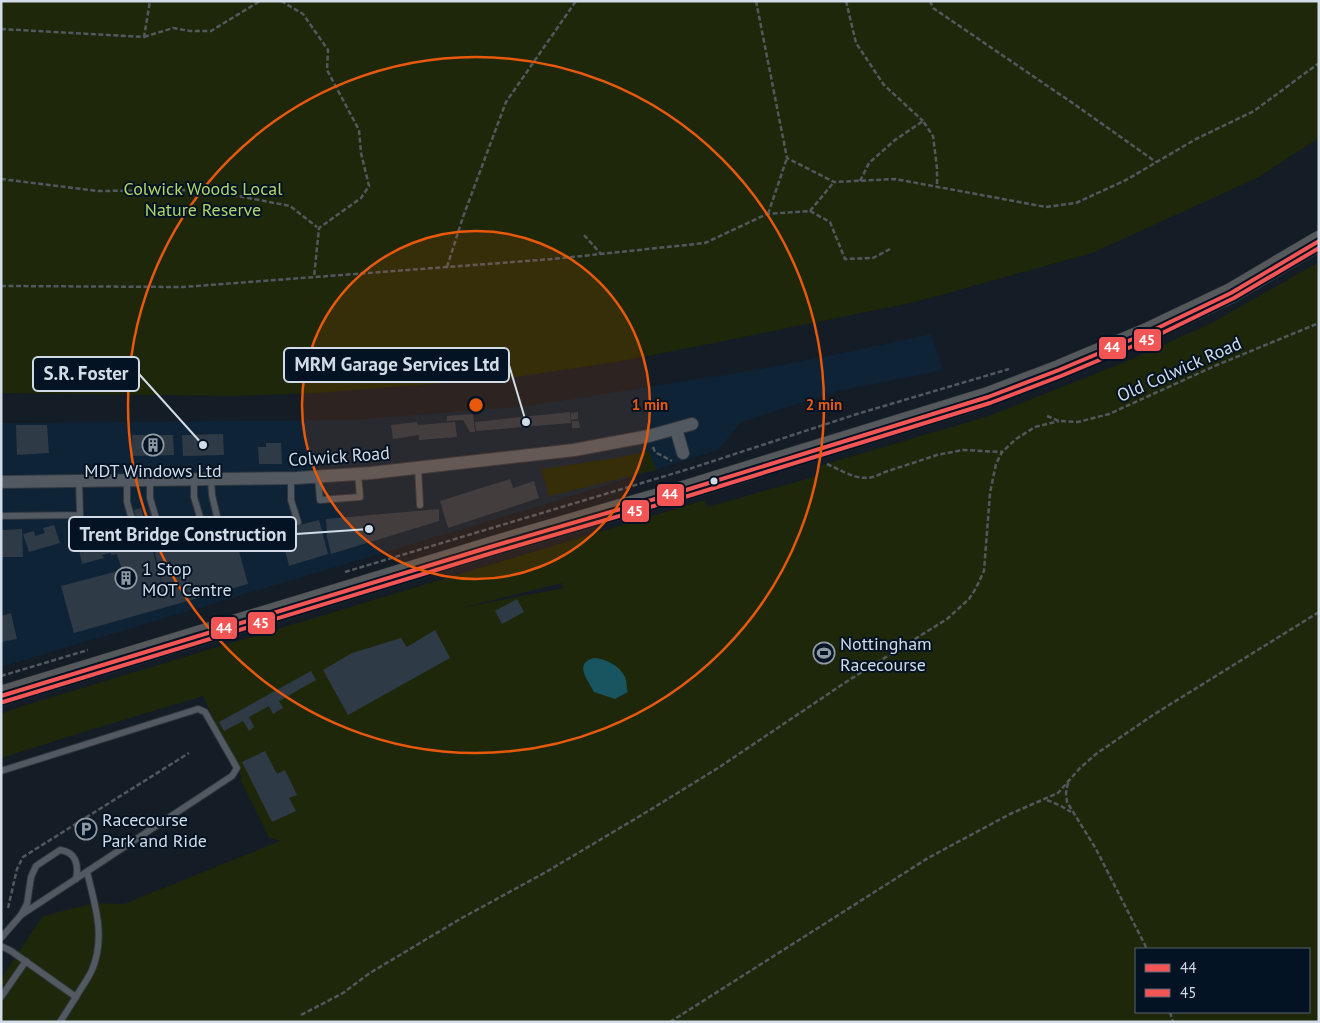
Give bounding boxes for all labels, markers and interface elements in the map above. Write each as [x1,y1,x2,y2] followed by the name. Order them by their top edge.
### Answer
[124,177,283,221] park label: Colwick Woods Local Nature Reserve
[1133,328,1162,352] line badge: 45
[1113,331,1245,407] street label: Old Colwick Road
[1139,331,1155,349] text: 45
[1098,336,1127,360] line badge: 44
[1104,338,1120,356] text: 44
[284,348,509,382] callout: MRM Garage Services Ltd
[294,352,500,376] text: MRM Garage Services Ltd
[33,357,139,391] callout: S.R. Foster
[43,361,129,385] text: S.R. Foster
[632,395,668,414] text: 1 min
[806,395,842,414] text: 2 min
[467,396,485,414] centre of rings
[141,433,165,457] building icon: MDT Windows Ltd
[287,441,391,471] street label: Colwick Road
[84,459,222,482] place label: MDT Windows Ltd
[709,476,719,486] unlabelled marker
[656,483,685,507] line badge: 44
[662,485,678,503] text: 44
[621,499,650,523] line badge: 45
[627,502,643,520] text: 45
[69,517,296,551] callout: Trent Bridge Construction
[79,522,287,546] text: Trent Bridge Construction
[142,557,232,601] place label: 1 Stop MOT Centre
[114,566,138,590] building icon: 1 Stop MOT Centre
[247,611,276,635] line badge: 45
[253,614,269,632] text: 45
[210,616,238,640] line badge: 44
[216,619,232,637] text: 44
[840,632,932,676] place label: Nottingham Racecourse
[812,641,836,665] sports icon: Nottingham Racecourse
[102,808,207,852] place label: Racecourse Park and Ride
[74,817,98,841] parking icon: Racecourse Park and Ride
[1135,948,1310,1013] legend
[1180,958,1196,977] text: 44
[1180,983,1196,1002] text: 45

